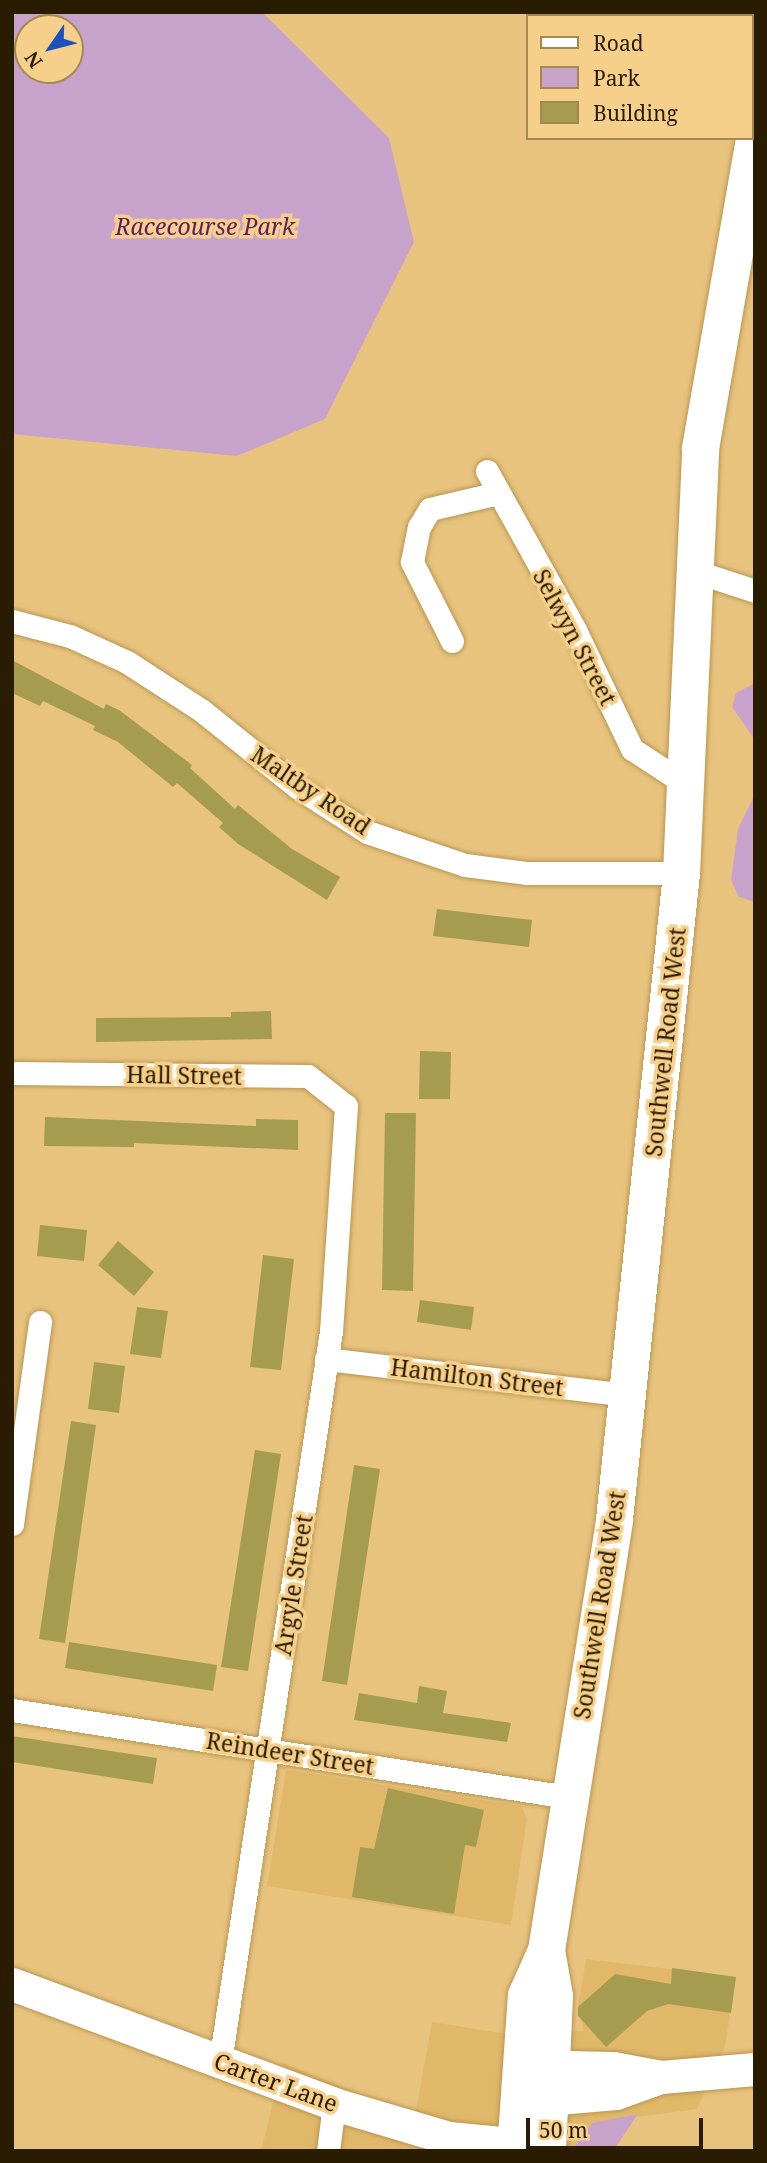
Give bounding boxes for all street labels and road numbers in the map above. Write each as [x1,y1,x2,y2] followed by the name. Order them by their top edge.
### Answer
[528,564,622,710] street label: Selwyn Street
[246,740,376,840] street label: Maltby Road
[639,926,691,1158] street label: Southwell Road West
[126,1060,242,1090] street label: Hall Street
[389,1353,565,1401] street label: Hamilton Street
[567,1489,631,1721] street label: Southwell Road West
[268,1513,318,1657] street label: Argyle Street
[204,1726,376,1780] street label: Reindeer Street
[210,2047,342,2117] street label: Carter Lane

